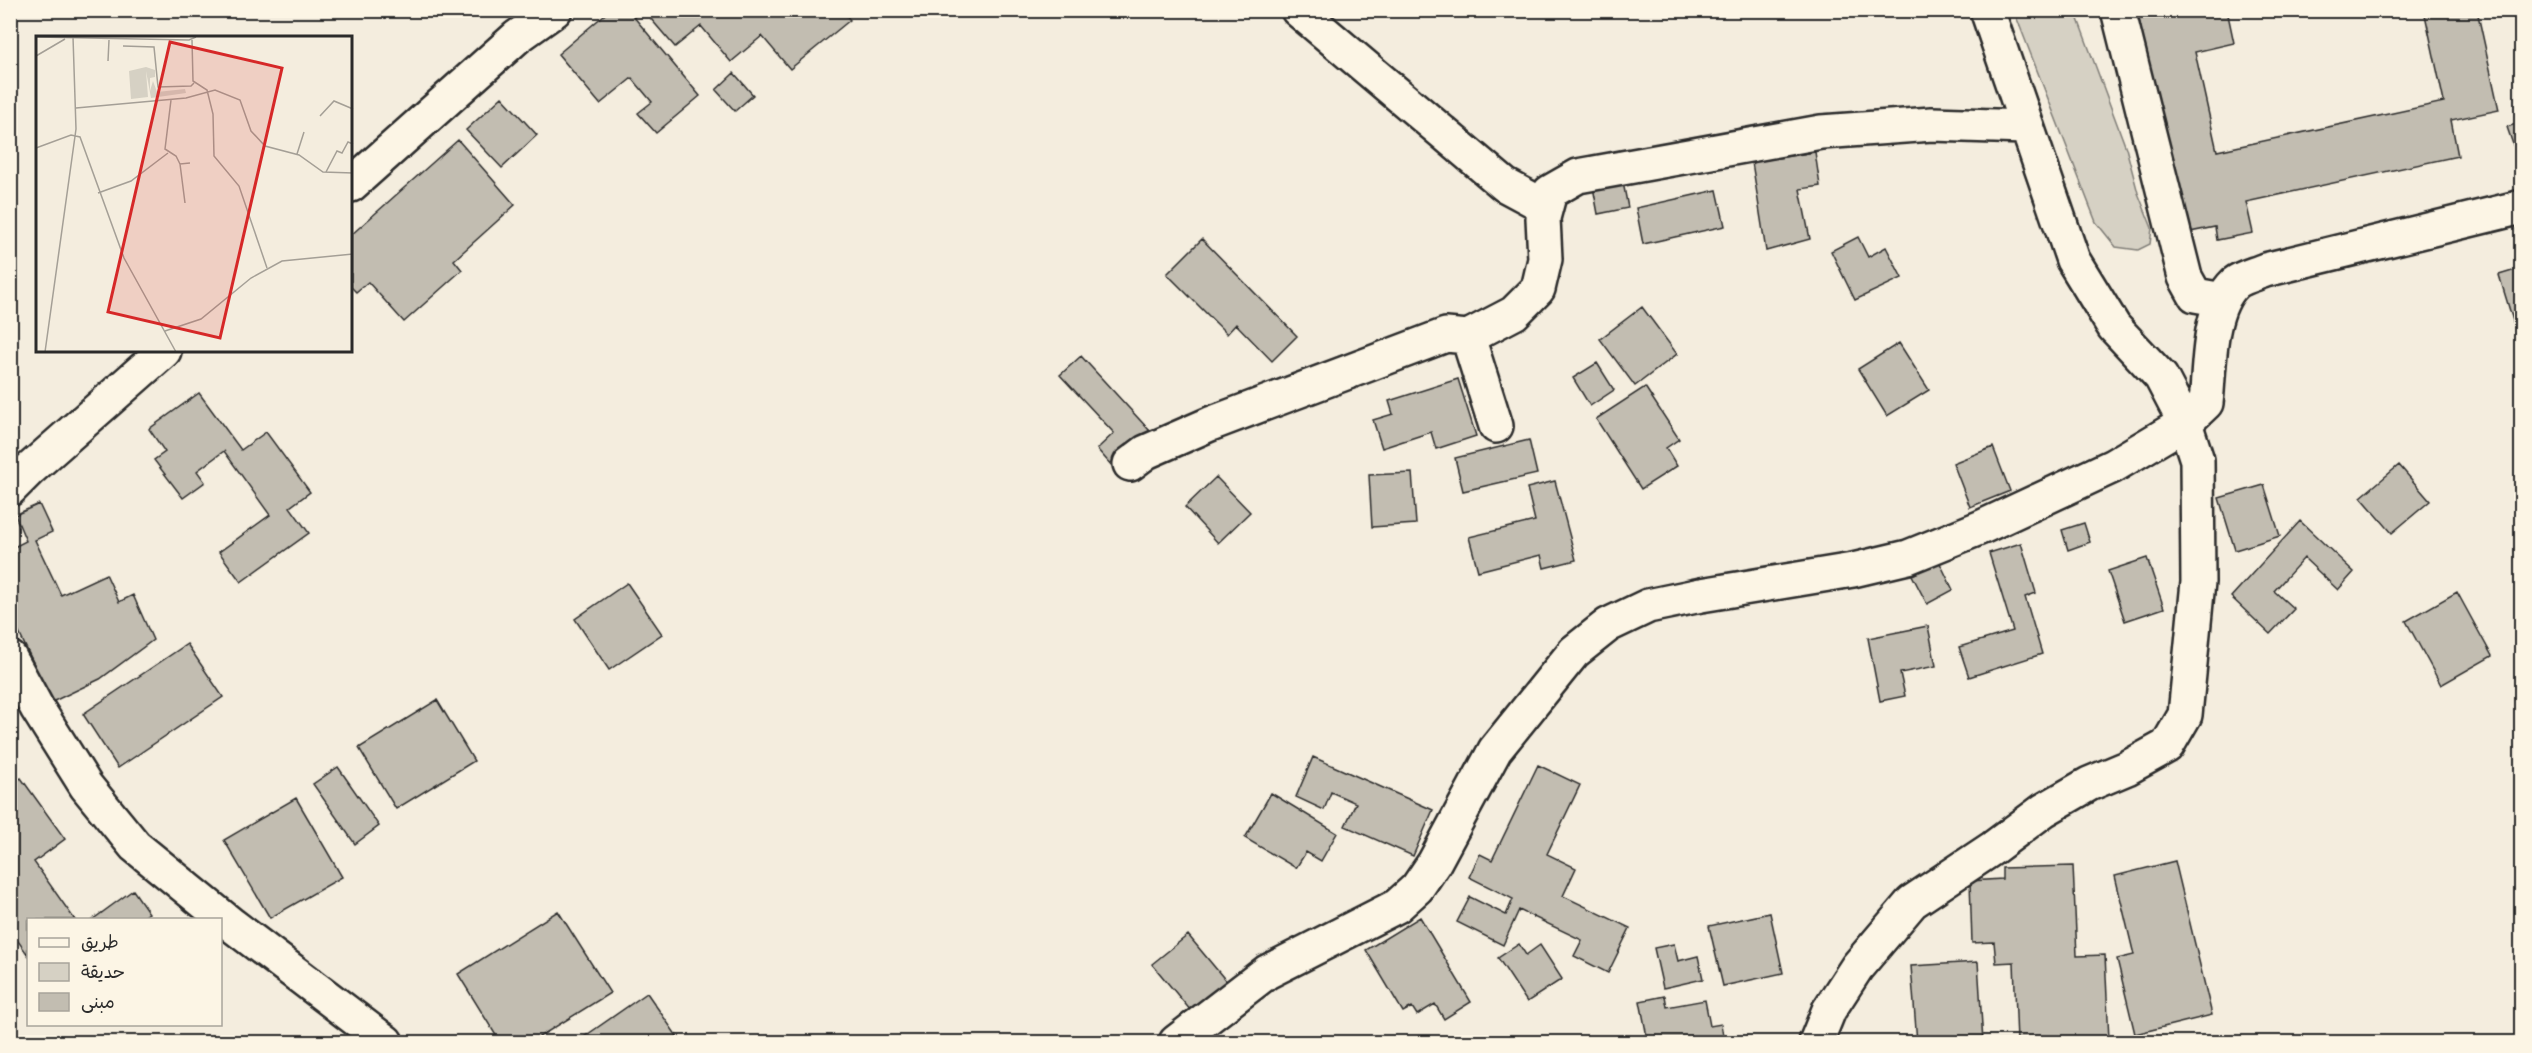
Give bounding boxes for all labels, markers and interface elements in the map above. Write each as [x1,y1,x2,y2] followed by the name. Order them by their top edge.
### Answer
[36,36,352,352] inset map
[27,918,222,1026] legend
[81,930,119,953] text: طريق
[81,960,125,983] text: حديقة
[81,990,115,1013] text: مبنى

